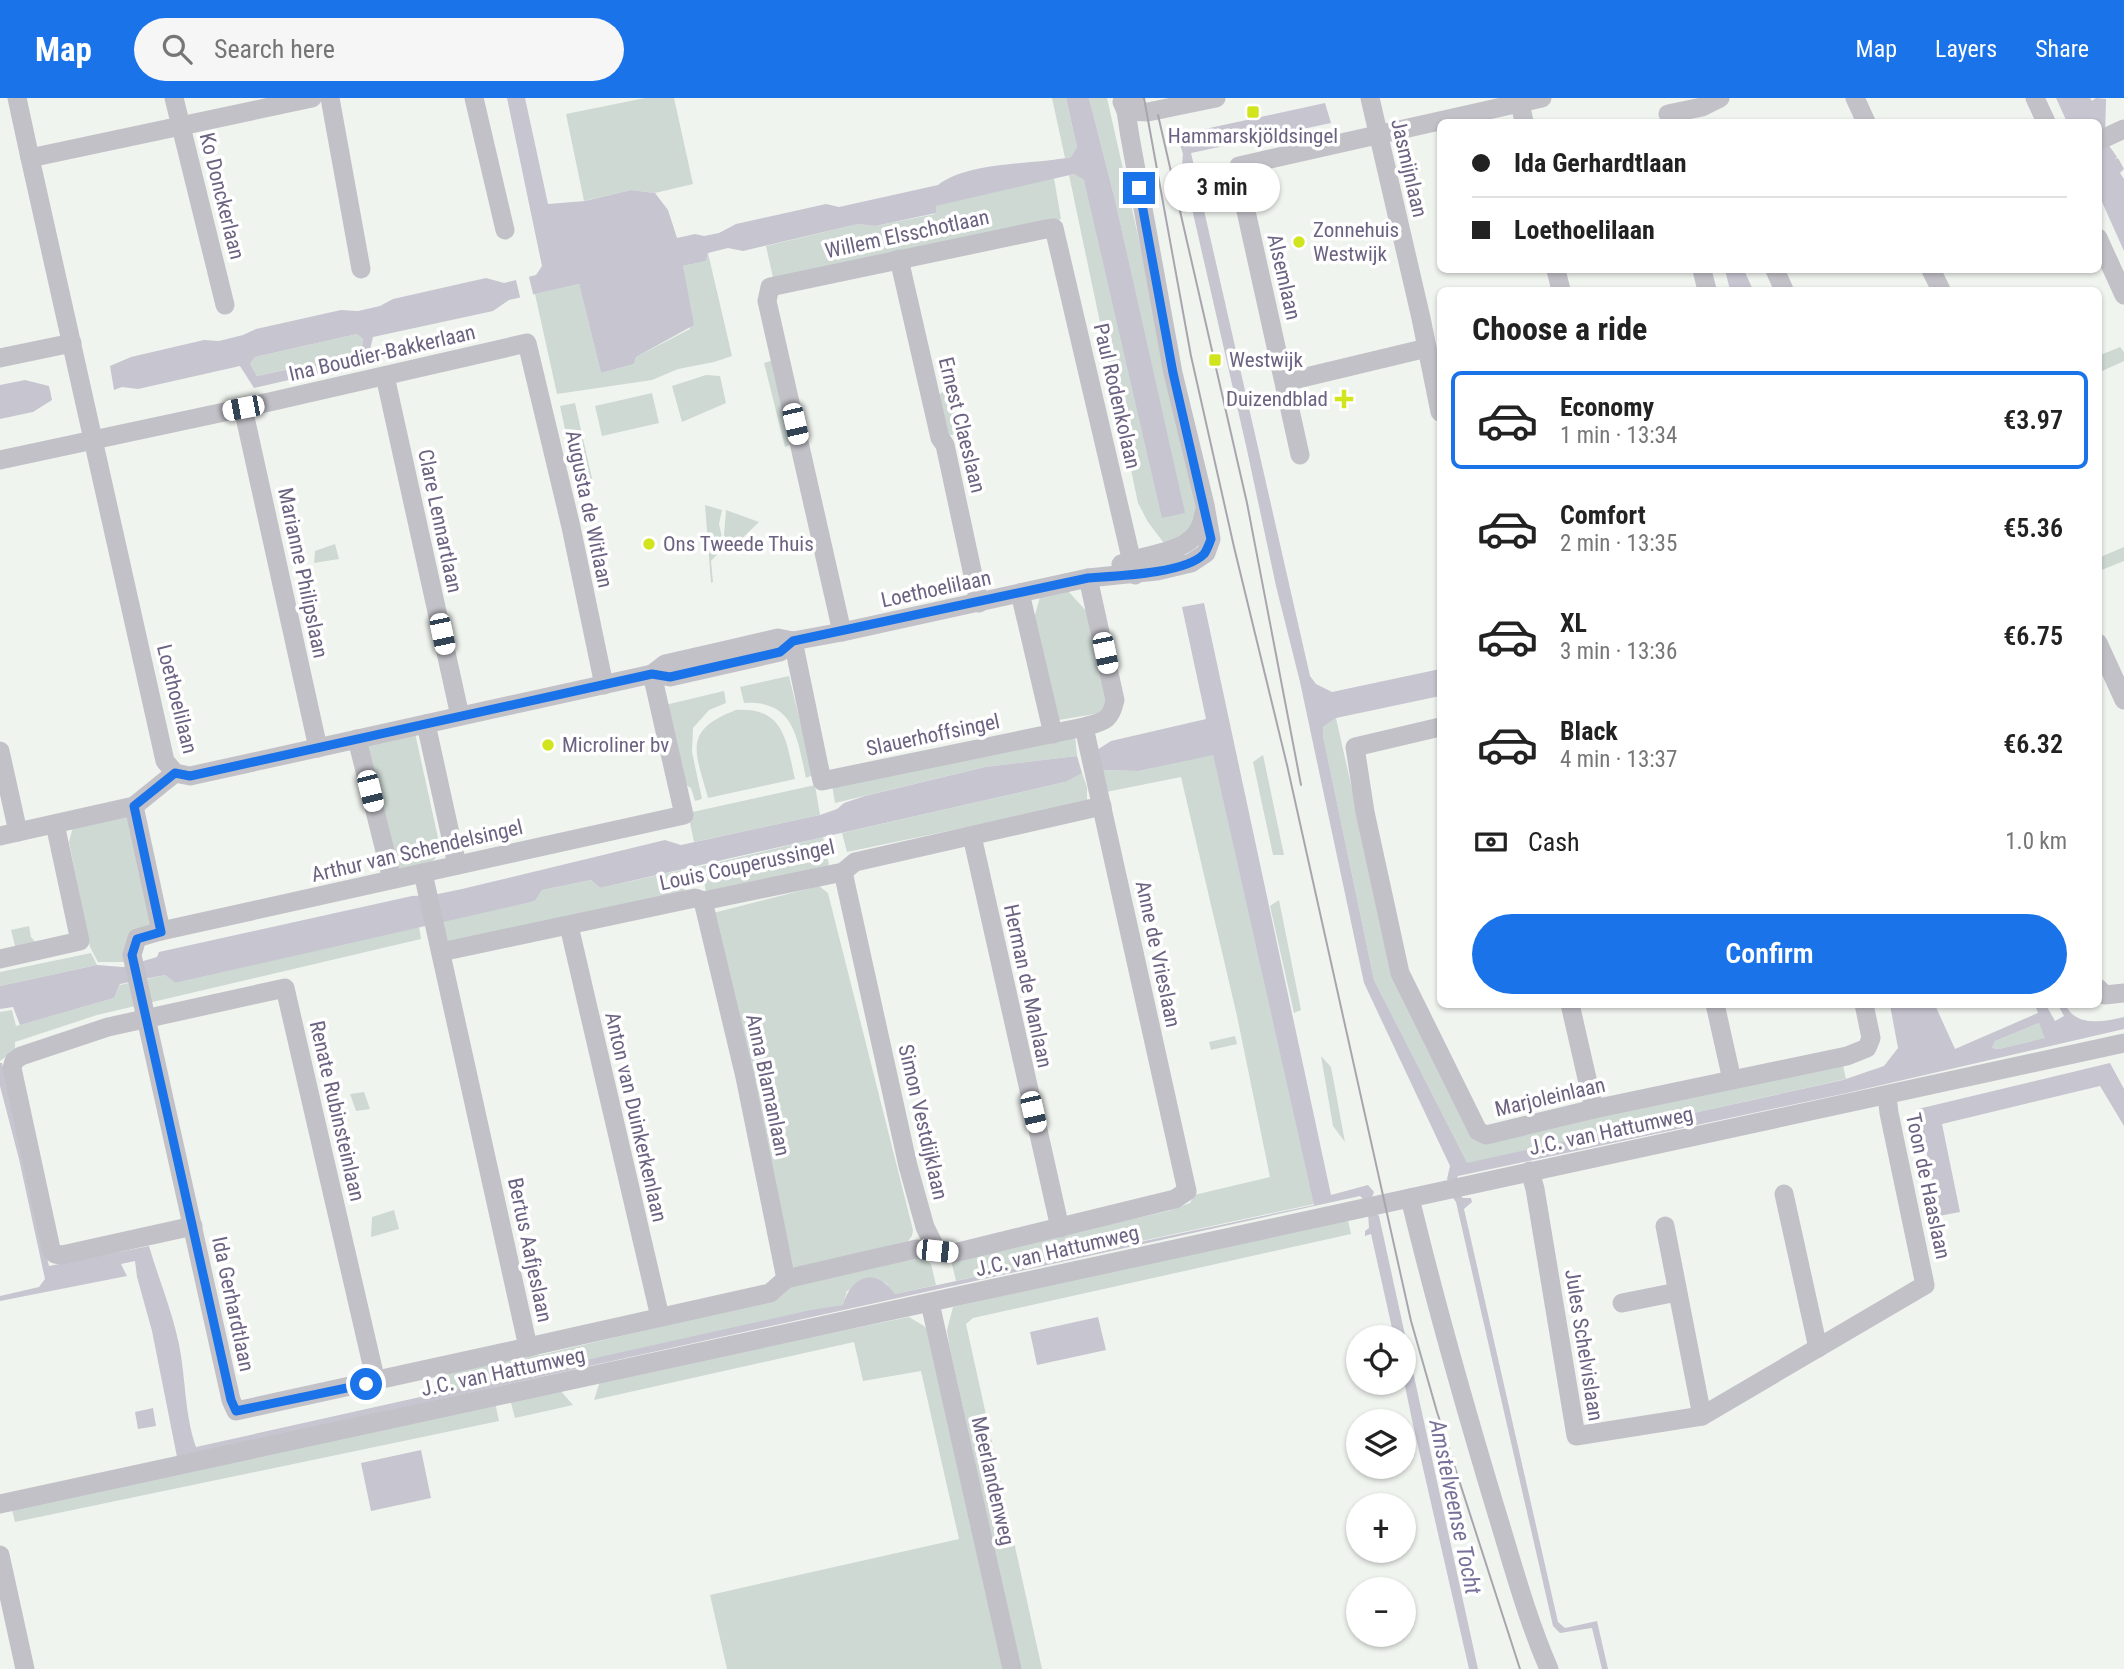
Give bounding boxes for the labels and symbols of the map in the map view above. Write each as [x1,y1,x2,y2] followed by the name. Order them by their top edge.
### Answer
[1245,104,1261,120] marker: Hammarskjöldsingel
[1386,116,1432,220] street label: Jasmijnlaan
[1168,124,1338,148] place label: Hammarskjöldsingel
[195,130,249,262] street label: Ko Donckerlaan
[1164,164,1279,212] callout: 3 min
[1123,172,1155,204] route end
[823,205,991,263] street label: Willem Elsschotlaan
[1313,218,1399,266] place label: Zonnehuis Westwijk
[1262,232,1306,322] street label: Alsemlaan
[1291,234,1307,250] marker: Zonnehuis Westwijk
[286,320,478,386] street label: Ina Boudier-Bakkerlaan
[1089,321,1145,471] street label: Paul Rodenkolaan
[1229,348,1303,372] place label: Westwijk
[1207,352,1223,368] marker: Westwijk
[934,355,990,495] street label: Ernest Claeslaan
[1226,387,1328,411] place label: Duizendblad
[1334,389,1354,409] marker: Duizendblad
[221,394,266,422] car
[781,401,810,447] car
[561,428,617,590] street label: Augusta de Witlaan
[413,447,467,595] street label: Clare Lennartlaan
[273,486,333,660] street label: Marianne Philipslaan
[663,532,814,556] place label: Ons Tweede Thuis
[641,536,657,552] marker: Ons Tweede Thuis
[879,566,993,612] street label: Loethoelilaan
[428,611,457,657] car
[1091,630,1120,676] car
[152,642,202,756] street label: Loethoelilaan
[864,709,1002,761] street label: Slauerhoffsingel
[562,733,669,757] place label: Microliner bv
[540,737,556,753] marker: Microliner bv
[355,768,386,814] car
[309,815,525,887] street label: Arthur van Schendelsingel
[657,835,837,895] street label: Louis Couperussingel
[1131,878,1185,1030] street label: Anne de Vrieslaan
[999,902,1057,1070] street label: Herman de Manlaan
[600,1010,672,1224] street label: Anton van Duinkerkenlaan
[741,1012,795,1158] street label: Anna Blamanlaan
[305,1018,369,1204] street label: Renate Rubinsteinlaan
[893,1042,953,1202] street label: Simon Vestdijklaan
[1493,1073,1607,1121] street label: Marjoleinlaan
[1019,1089,1048,1135] car
[1527,1102,1695,1160] street label: J.C. van Hattumweg
[1901,1111,1955,1261] street label: Toon de Haaslaan
[503,1176,557,1324] street label: Bertus Aafjeslaan
[973,1221,1141,1281] street label: J.C. van Hattumweg
[207,1234,259,1374] street label: Ida Gerhardtlaan
[916,1238,959,1264] car
[1560,1267,1608,1423] street label: Jules Schelvislaan
[419,1343,587,1401] street label: J.C. van Hattumweg
[350,1368,382,1400] route start
[967,1414,1019,1548] street label: Meerlandenweg
[1423,1416,1487,1597] water label: Amstelveense Tocht

